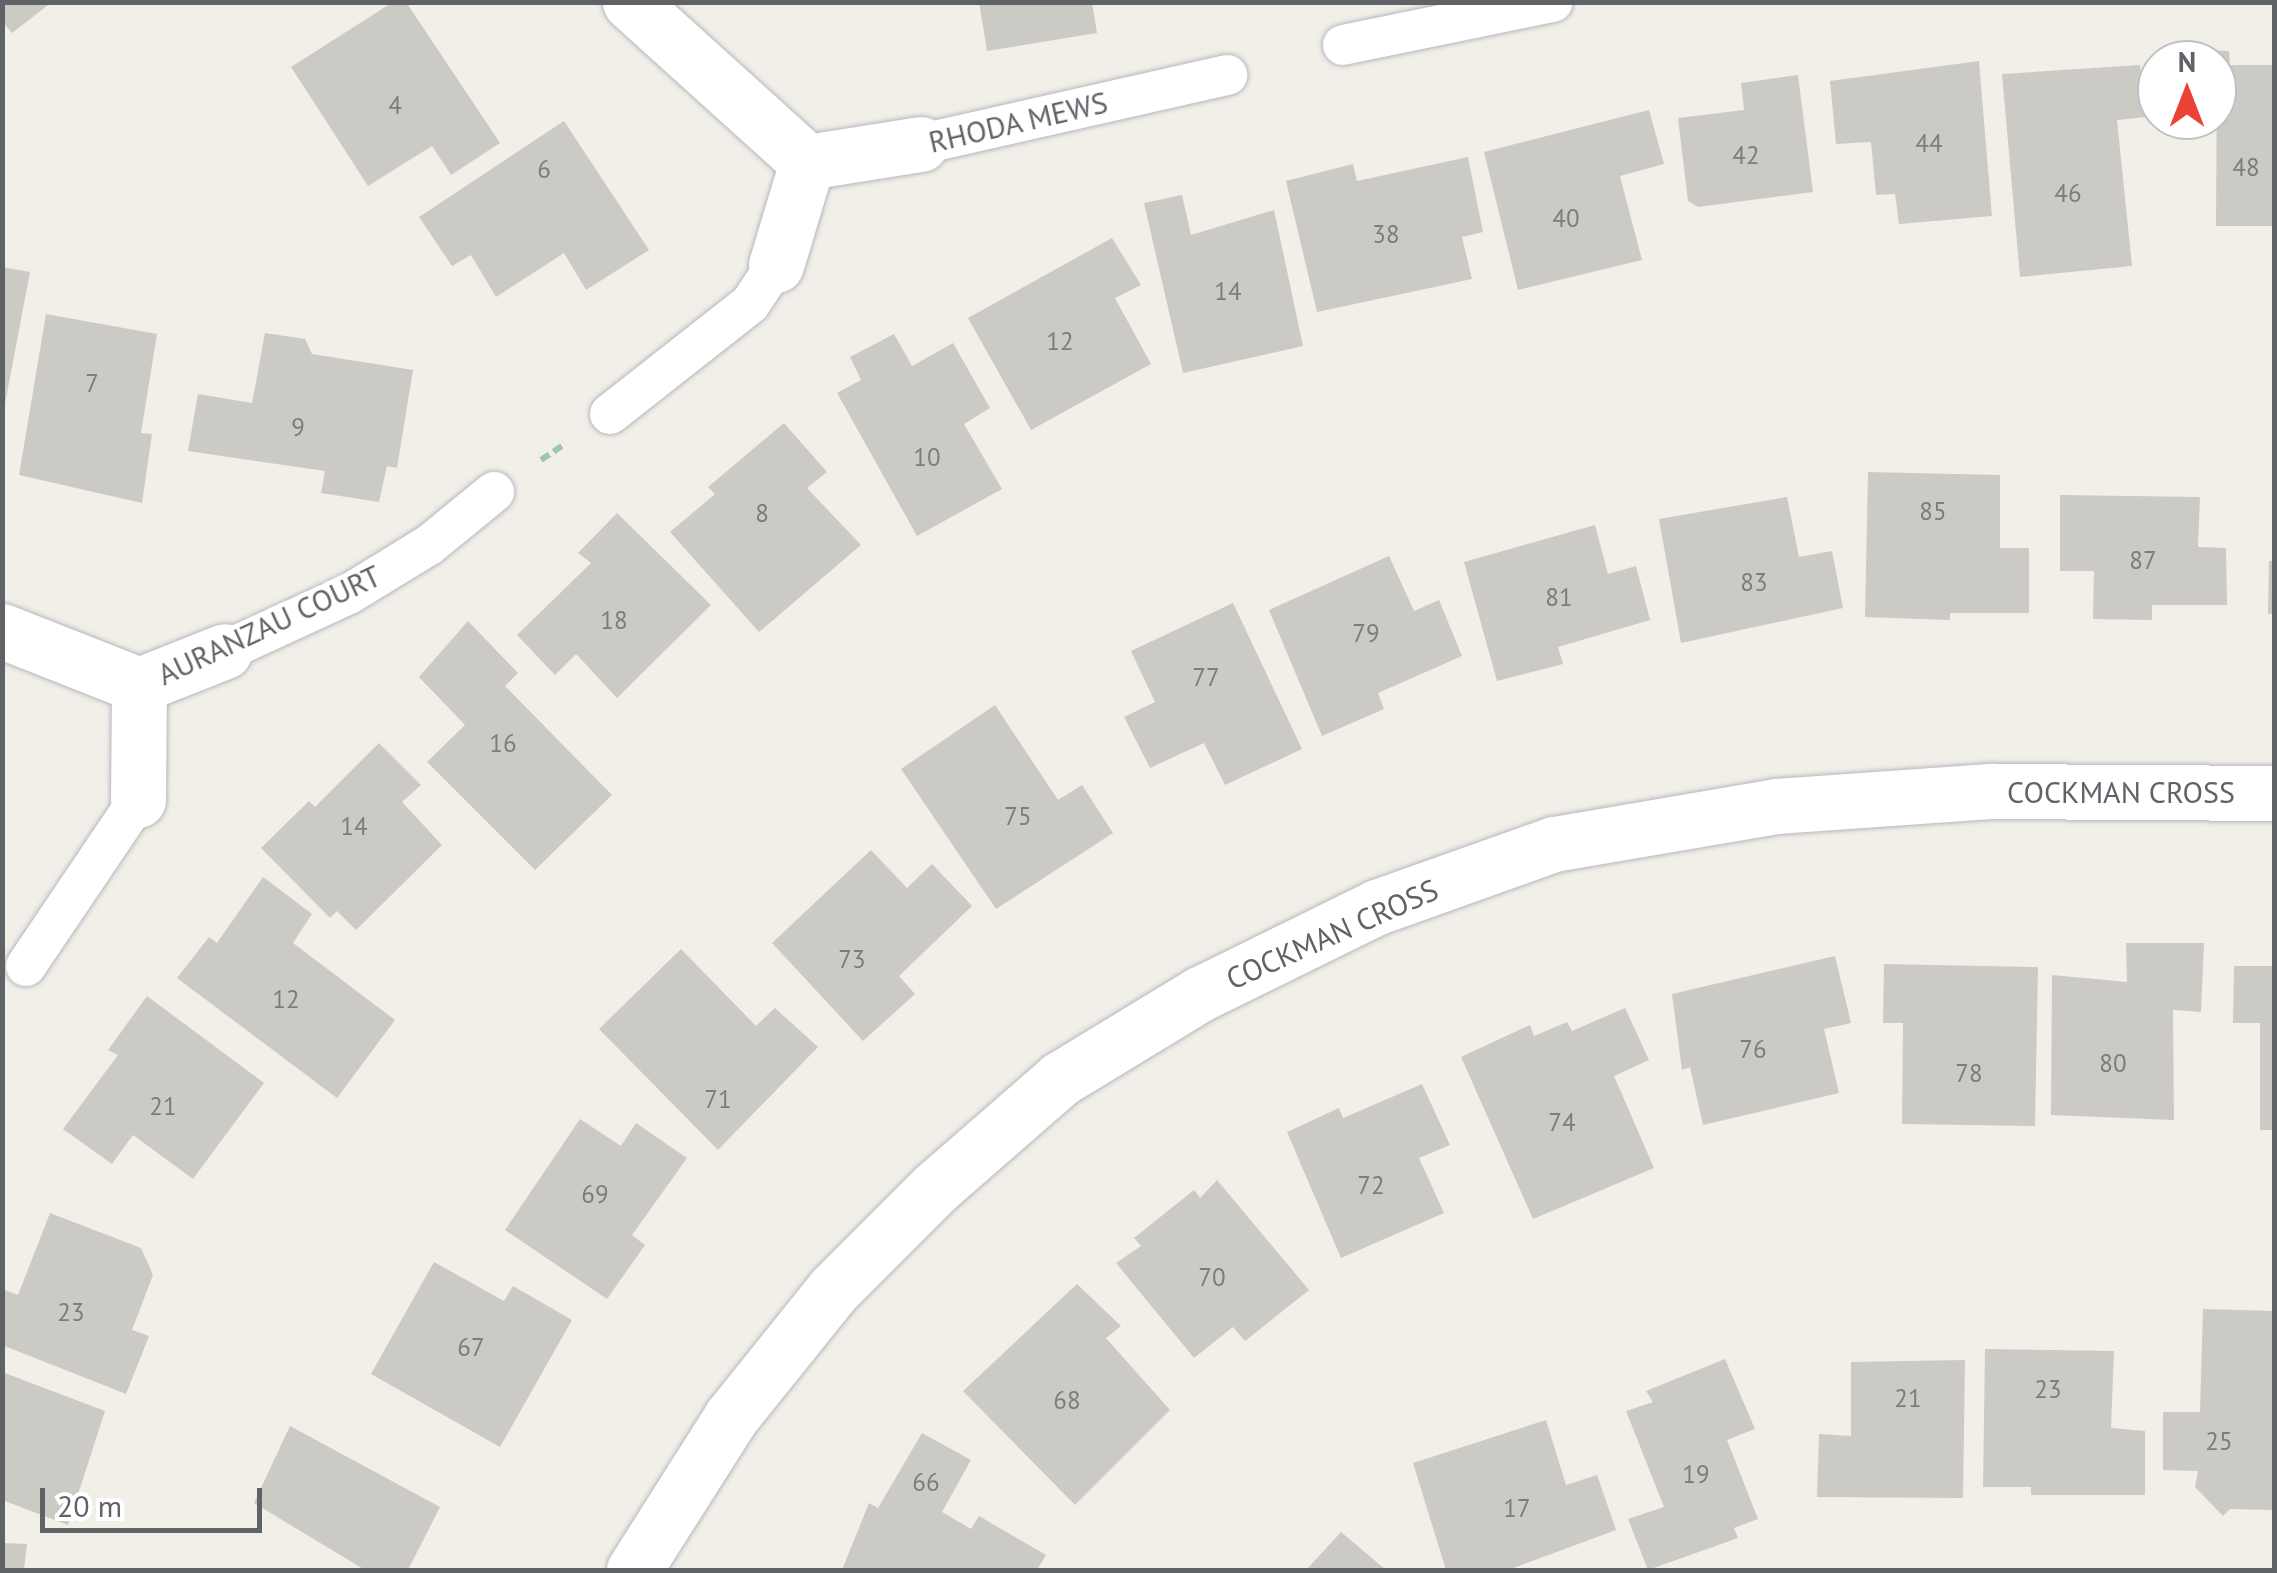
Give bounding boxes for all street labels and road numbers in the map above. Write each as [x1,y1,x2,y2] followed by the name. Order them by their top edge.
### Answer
[925,84,1111,160] street label: RHODA MEWS
[152,558,386,692] street label: AURANZAU COURT
[2007,774,2235,810] street label: COCKMAN CROSS
[1221,871,1443,997] street label: COCKMAN CROSS

